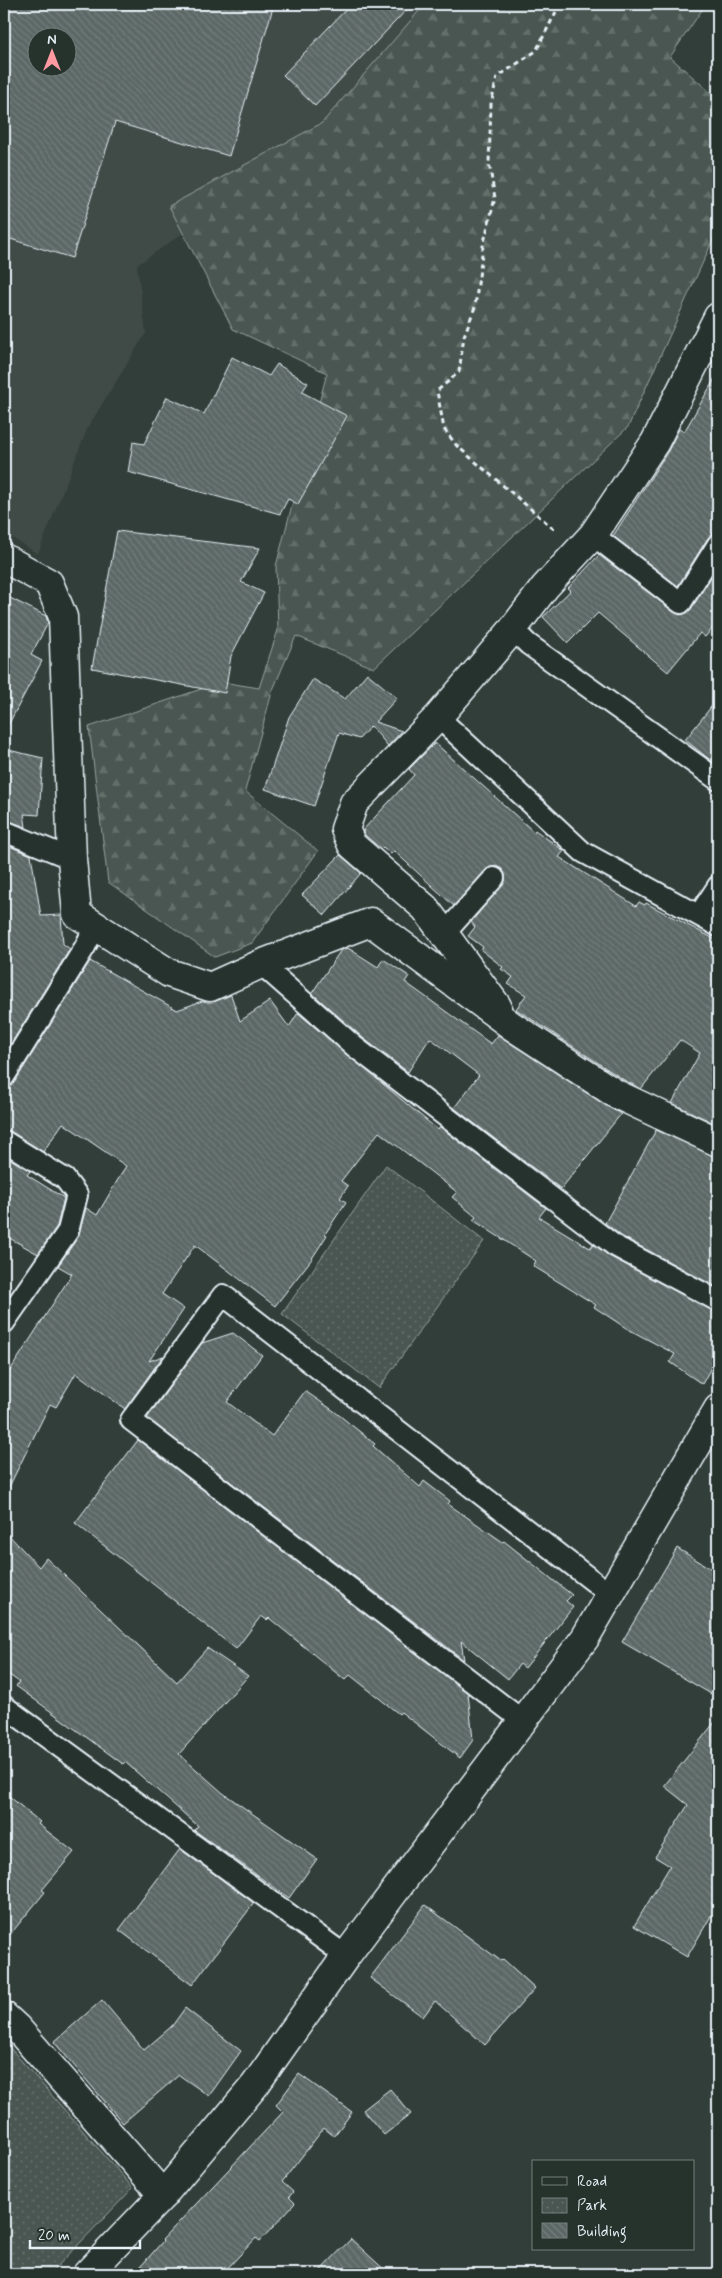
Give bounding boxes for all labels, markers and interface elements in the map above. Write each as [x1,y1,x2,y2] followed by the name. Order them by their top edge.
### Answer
[28,28,78,78] north arrow
[47,31,57,49] text: N
[532,2160,694,2250] legend
[577,2172,607,2192] text: Road
[577,2196,607,2216] text: Park
[30,2218,140,2250] scale bar
[577,2222,627,2243] text: Building
[38,2226,70,2246] text: 20 m

